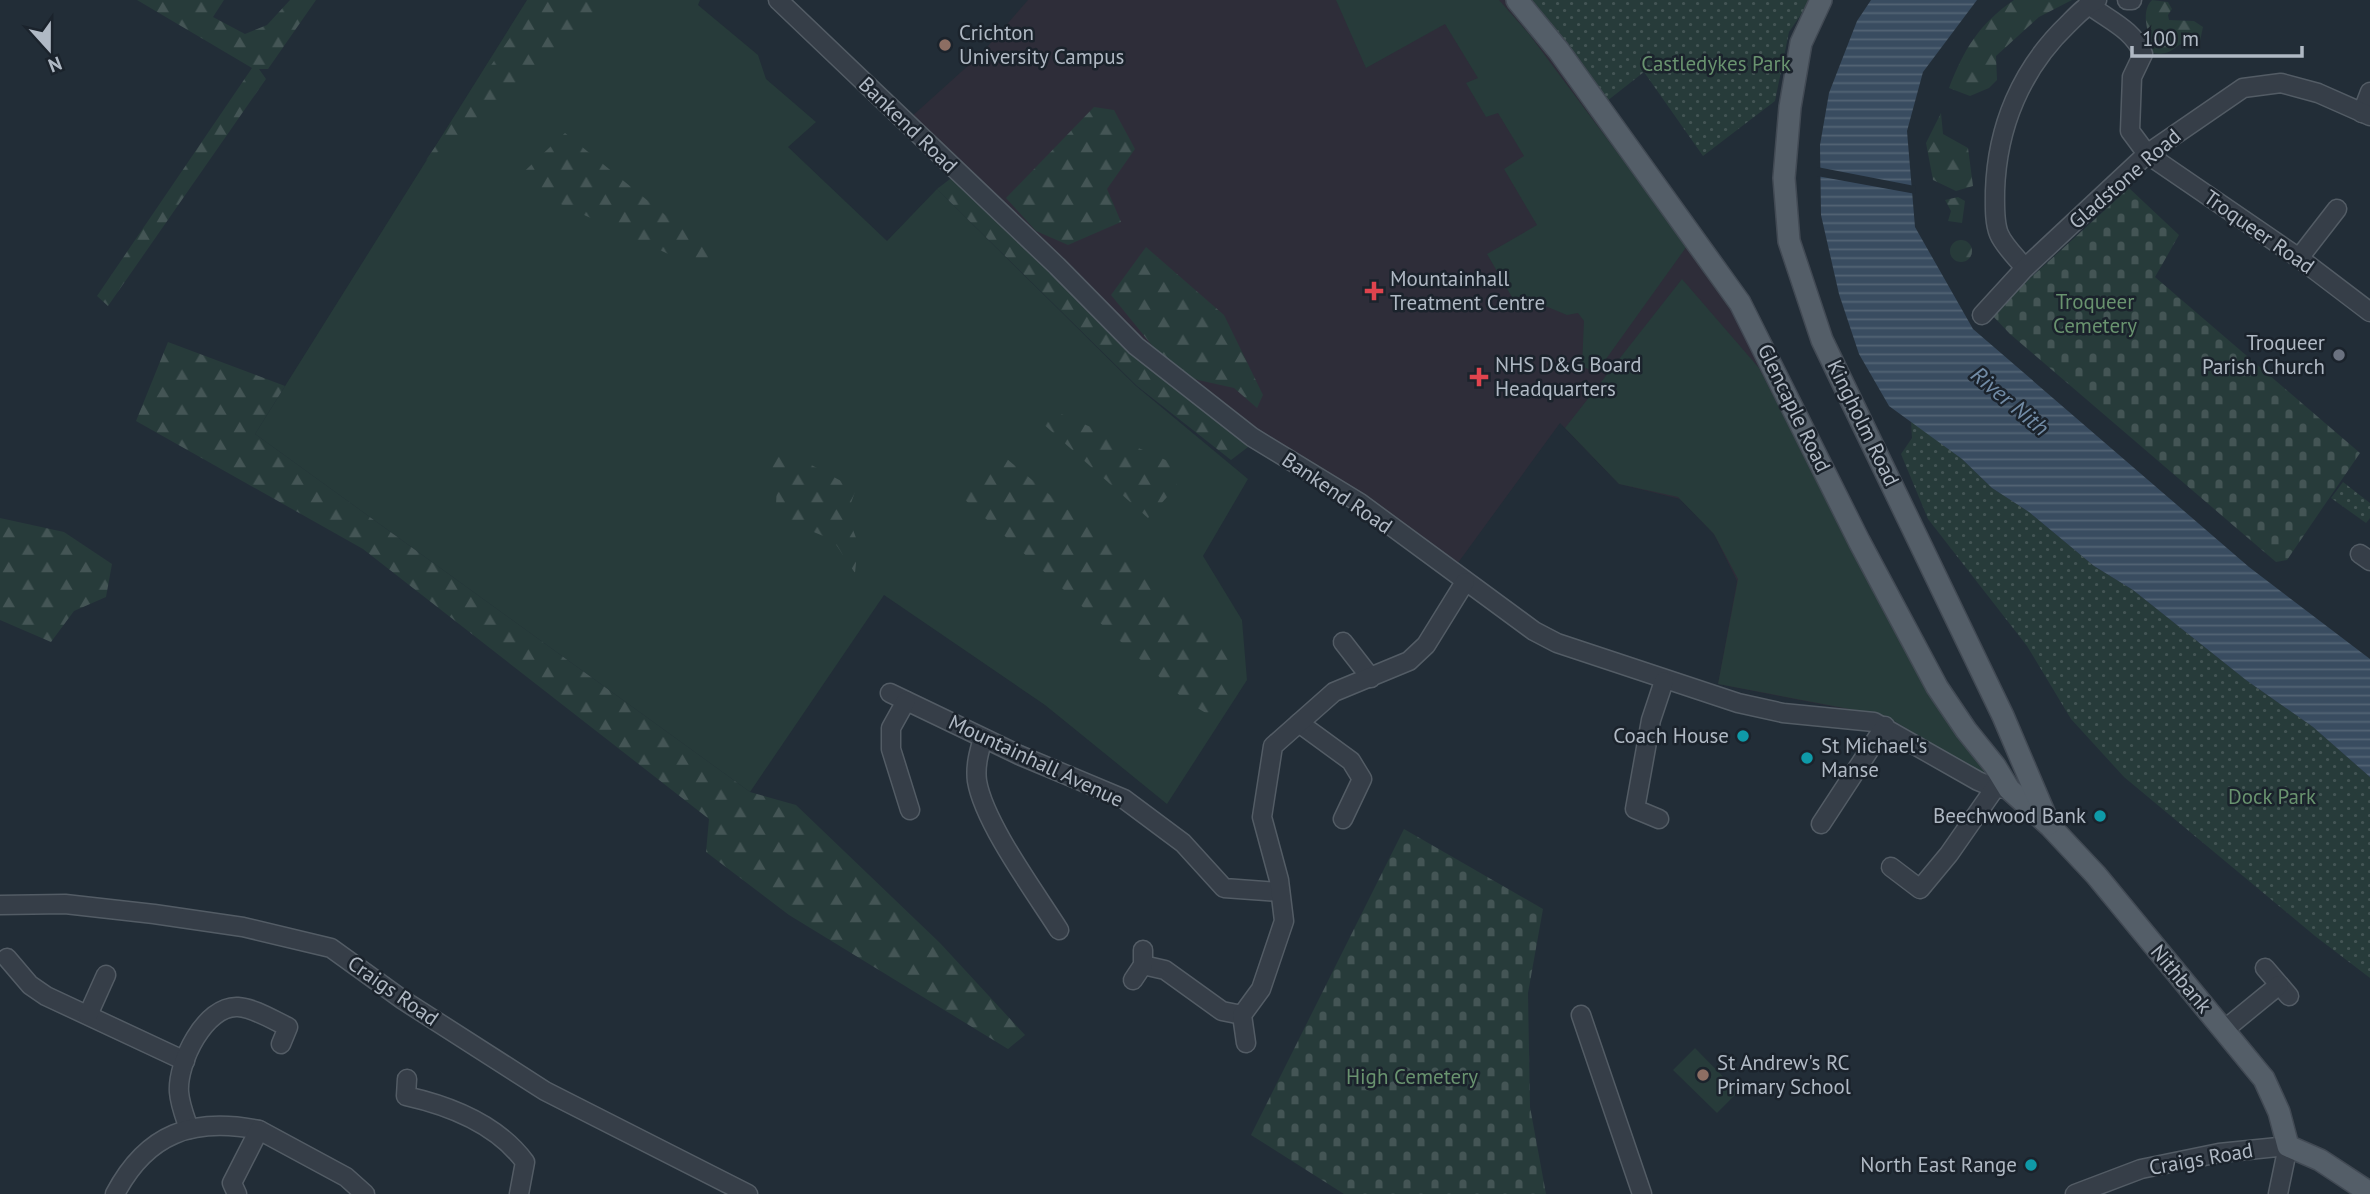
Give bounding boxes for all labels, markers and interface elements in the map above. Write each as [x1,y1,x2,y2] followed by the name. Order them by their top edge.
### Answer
[14,14,84,84] north arrow
[2132,14,2302,58] scale bar
[959,19,1124,70] place label: Crichton University Campus
[2142,25,2199,52] text: 100 m
[937,37,953,53] marker: Crichton University Campus
[1641,50,1791,77] park label: Castledykes Park
[45,51,65,78] text: N
[853,71,964,179] street label: Bankend Road
[2063,123,2186,235] street label: Gladstone Road
[2199,184,2320,280] street label: Troqueer Road
[1390,265,1545,316] place label: Mountainhall Treatment Centre
[1364,281,1384,301] marker: Mountainhall Treatment Centre
[2053,288,2137,339] park label: Troqueer Cemetery
[2202,329,2325,380] place label: Troqueer Parish Church
[1752,339,1837,476] street label: Glencaple Road
[2331,347,2347,363] marker: Troqueer Parish Church
[1495,351,1642,402] place label: NHS D&G Board Headquarters
[1821,355,1906,490] street label: Kingholm Road
[1965,360,2055,442] water label: River Nith
[1469,367,1489,387] marker: NHS D&G Board Headquarters
[1277,446,1398,539] street label: Bankend Road
[944,708,1128,813] street label: Mountainhall Avenue
[1613,722,1729,749] place label: Coach House
[1735,728,1751,744] marker: Coach House
[1821,732,1927,783] place label: St Michael's Manse
[1799,750,1815,766] marker: St Michael's Manse
[2228,783,2316,810] park label: Dock Park
[1933,802,2086,829] place label: Beechwood Bank
[2092,808,2108,824] marker: Beechwood Bank
[2145,939,2218,1019] street label: Nithbank
[343,949,444,1032] street label: Craigs Road
[1717,1049,1851,1100] place label: St Andrew's RC Primary School
[1346,1063,1478,1090] park label: High Cemetery
[1695,1067,1711,1083] marker: St Andrew's RC Primary School
[2147,1136,2255,1181] street label: Craigs Road
[1860,1151,2017,1178] place label: North East Range
[2023,1157,2039,1173] marker: North East Range

